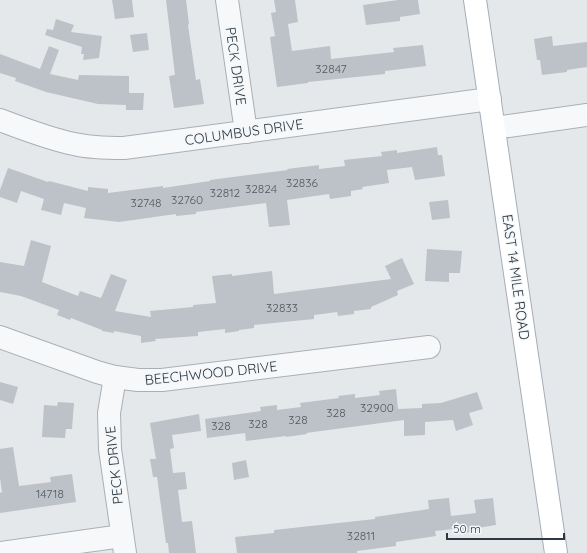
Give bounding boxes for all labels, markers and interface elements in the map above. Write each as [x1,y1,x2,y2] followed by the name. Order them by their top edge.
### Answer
[222,26,250,106] street label: PECK DRIVE
[315,61,347,76] house number: 32847
[184,115,304,149] street label: COLUMBUS DRIVE
[286,175,319,190] house number: 32836
[245,181,277,196] house number: 32824
[210,185,241,200] house number: 32812
[171,192,203,207] house number: 32760
[130,195,162,210] house number: 32748
[498,213,534,341] street label: EAST 14 MILE ROAD
[266,300,298,315] house number: 32833
[144,357,278,389] street label: BEECHWOOD DRIVE
[360,400,394,415] house number: 32900
[326,405,346,420] house number: 328
[288,412,308,427] house number: 328
[248,416,268,431] house number: 328
[211,418,231,433] house number: 328
[101,425,127,505] street label: PECK DRIVE
[36,486,64,501] house number: 14718
[447,515,564,541] scale bar
[453,521,481,536] text: 50 m
[347,528,375,543] house number: 32811

